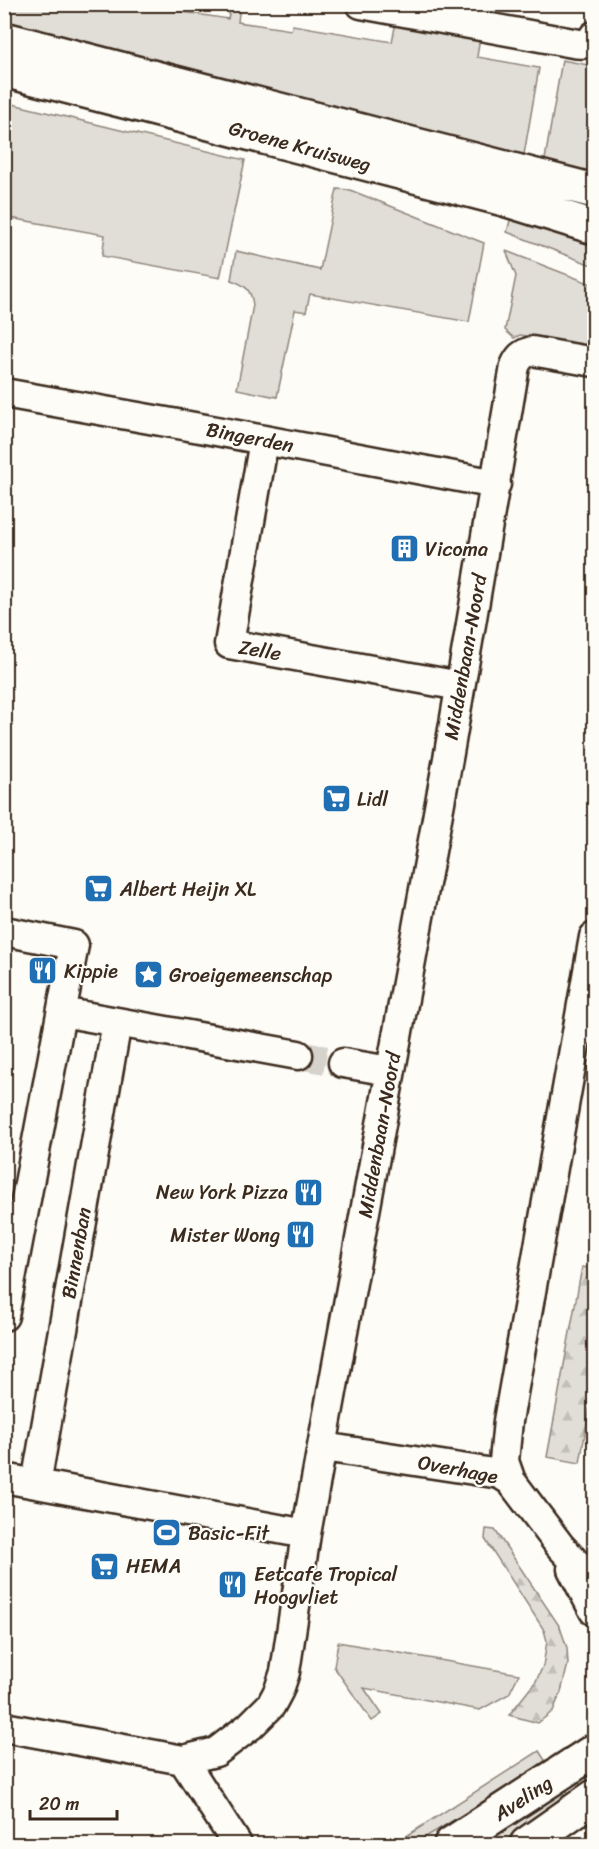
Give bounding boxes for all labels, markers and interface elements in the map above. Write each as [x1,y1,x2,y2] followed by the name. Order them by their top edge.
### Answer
[225,111,375,182] street label: Groene Kruisweg
[203,412,297,463] street label: Bingerden
[425,532,488,567] place label: Vicoma
[388,533,420,565] building icon: Vicoma
[434,570,498,743] street label: Middenbaan-Noord
[236,630,284,671] street label: Zelle
[357,782,389,817] place label: Lidl
[320,783,352,815] supermarket icon: Lidl
[119,872,257,907] place label: Albert Heijn XL
[83,873,115,905] supermarket icon: Albert Heijn XL
[64,954,118,989] place label: Kippie
[27,955,59,987] restaurant icon: Kippie
[169,958,333,993] place label: Groeigemeenschap
[132,959,164,991] place icon: Groeigemeenschap
[348,1048,412,1221] street label: Middenbaan-Noord
[156,1175,288,1210] place label: New York Pizza
[293,1176,325,1208] restaurant icon: New York Pizza
[51,1204,102,1302] street label: Binnenban
[170,1218,280,1253] place label: Mister Wong
[285,1219,317,1251] restaurant icon: Mister Wong
[415,1445,501,1494] street label: Overhage
[188,1516,270,1551] place label: Basic-Fit
[151,1517,183,1549] sports icon: Basic-Fit
[126,1549,181,1584] place label: HEMA
[89,1550,121,1582] supermarket icon: HEMA
[254,1557,398,1615] place label: Eetcafe Tropical Hoogvliet
[217,1569,249,1601] restaurant icon: Eetcafe Tropical Hoogvliet
[486,1766,560,1831] street label: Aveling
[30,1783,117,1821] scale bar
[39,1788,79,1820] text: 20 m

